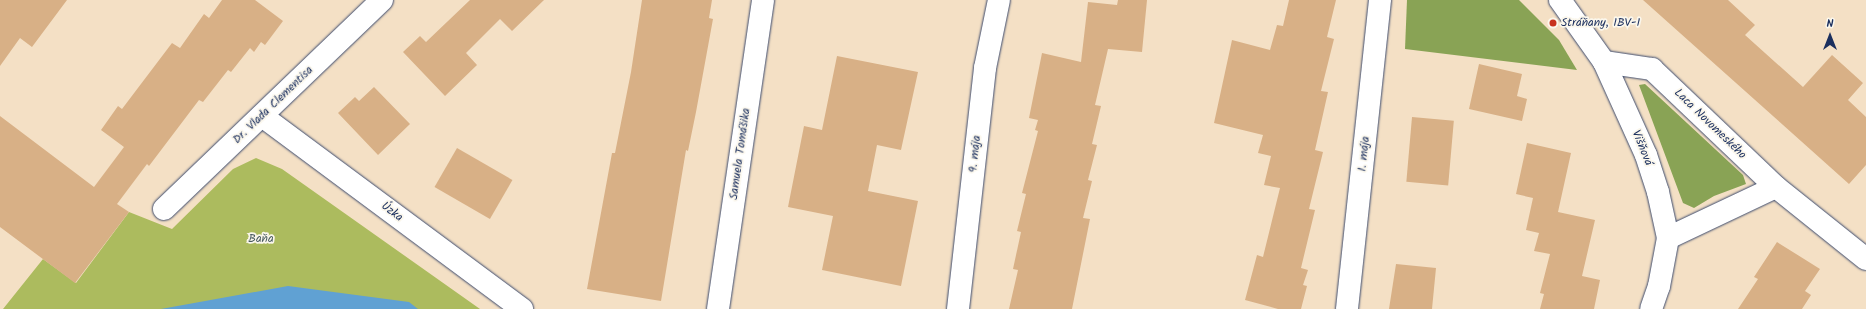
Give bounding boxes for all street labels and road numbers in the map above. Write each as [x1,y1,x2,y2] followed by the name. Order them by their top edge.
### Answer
[230,63,316,147] street label: Dr. Vlada Clementisa
[1671,86,1749,162] street label: Laca Novomeského
[726,107,754,201] street label: Samuela Tomášika
[1628,128,1656,168] street label: Višňová
[966,135,984,173] street label: 9. mája
[1355,136,1373,172] street label: 1. mája
[378,199,406,225] street label: Úzka

